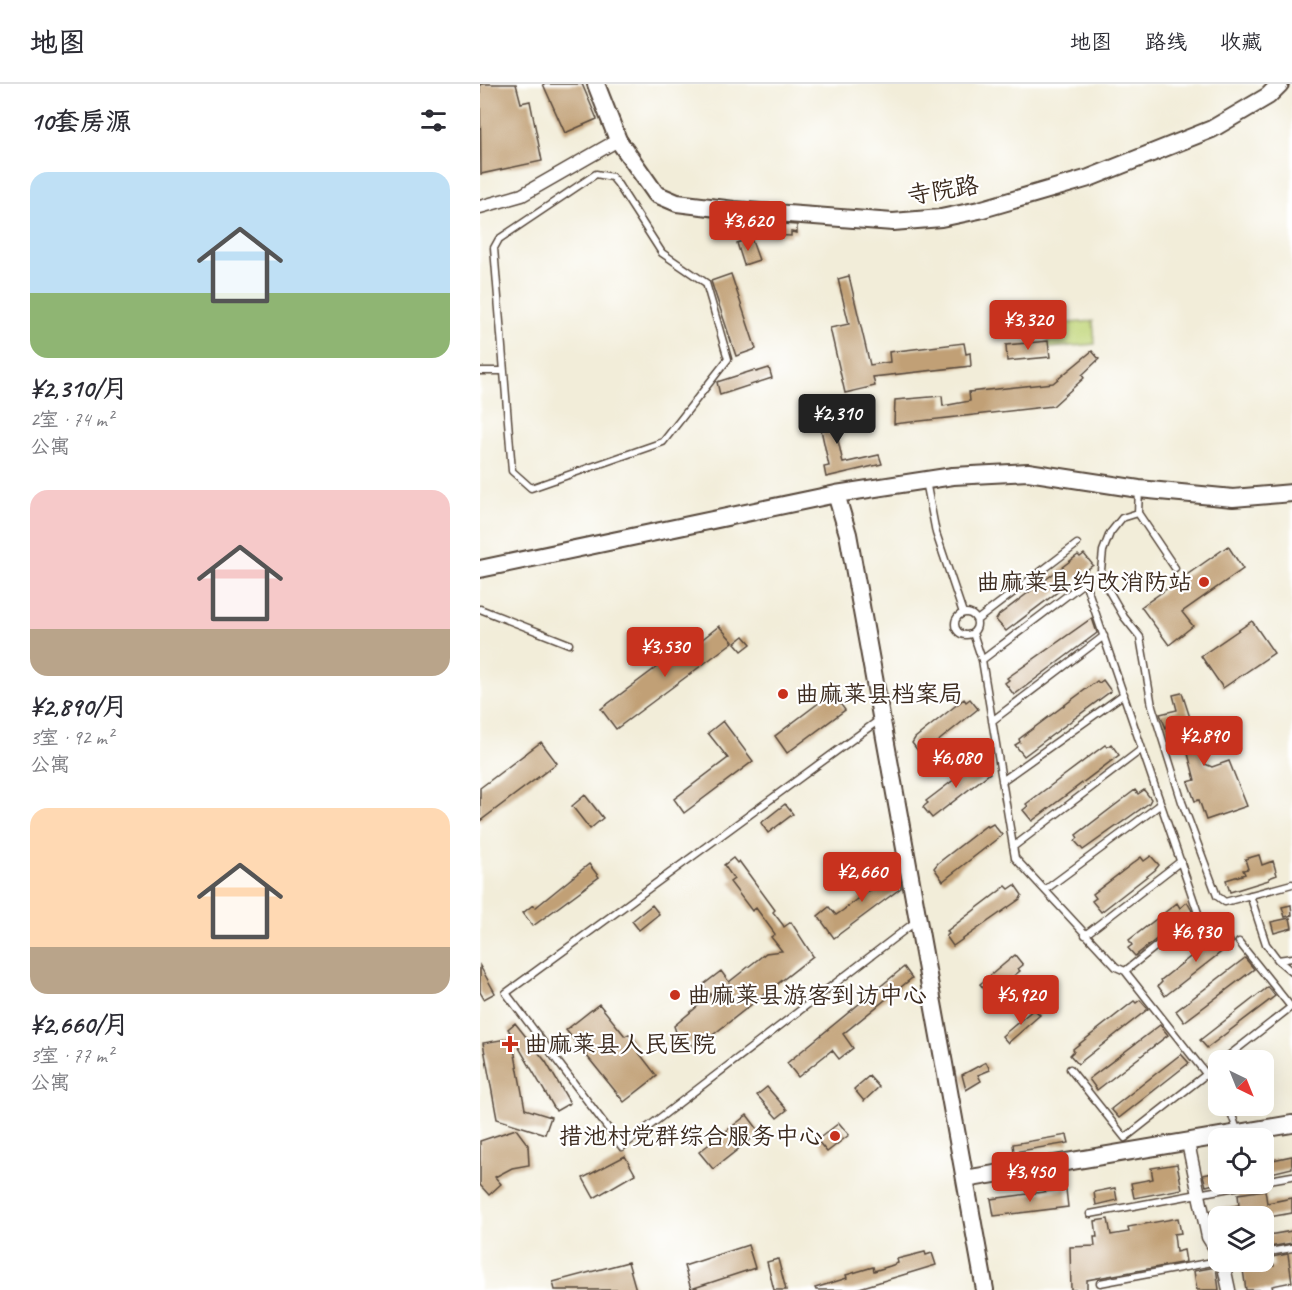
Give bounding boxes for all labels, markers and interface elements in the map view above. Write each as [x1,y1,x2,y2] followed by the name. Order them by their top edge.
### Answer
[30,25,86,60] text: 地图
[1070,29,1112,55] text: 地图
[1145,29,1187,55] text: 路线
[1220,29,1262,55] text: 收藏
[417,104,450,137] icon: filters
[30,105,131,138] text: 10套房源
[905,170,981,210] street label: 寺院路
[699,201,797,252] pin: ¥3,620
[723,208,773,233] text: ¥3,620
[186,211,294,319] icon: home
[979,300,1077,351] pin: ¥3,320
[1004,307,1052,332] text: ¥3,320
[30,372,128,405] text: ¥2,310/月
[788,394,886,445] pin: ¥2,310
[813,401,861,426] text: ¥2,310
[30,407,113,432] text: 2室 · 74 m²
[30,434,70,459] text: 公寓
[186,529,294,637] icon: home
[976,567,1192,597] place label: 曲麻莱县约改消防站
[1197,575,1211,589] marker: 曲麻莱县约改消防站
[616,627,714,678] pin: ¥3,530
[641,634,689,659] text: ¥3,530
[795,679,963,709] place label: 曲麻莱县档案局
[776,687,790,701] marker: 曲麻莱县档案局
[30,690,128,723] text: ¥2,890/月
[1155,716,1253,767] pin: ¥2,890
[1180,723,1228,748] text: ¥2,890
[30,725,113,750] text: 3室 · 92 m²
[907,738,1005,789] pin: ¥6,080
[931,745,981,770] text: ¥6,080
[30,752,70,777] text: 公寓
[186,847,294,955] icon: home
[813,852,911,903] pin: ¥2,660
[837,859,887,884] text: ¥2,660
[1147,912,1245,963] pin: ¥6,930
[1171,919,1221,944] text: ¥6,930
[972,975,1070,1026] pin: ¥5,920
[687,980,927,1010] place label: 曲麻莱县游客到访中心
[997,982,1045,1007] text: ¥5,920
[668,988,682,1002] marker: 曲麻莱县游客到访中心
[30,1008,129,1041] text: ¥2,660/月
[524,1029,716,1059] place label: 曲麻莱县人民医院
[501,1035,519,1053] marker: 曲麻莱县人民医院
[30,1043,113,1068] text: 3室 · 77 m²
[1208,1050,1274,1116] north arrow
[1208,1050,1274,1272] map controls
[30,1070,70,1095] text: 公寓
[559,1121,823,1151] place label: 措池村党群综合服务中心
[1208,1128,1274,1194] button: locate
[828,1129,842,1143] marker: 措池村党群综合服务中心
[981,1152,1079,1203] pin: ¥3,450
[1006,1159,1054,1184] text: ¥3,450
[1208,1206,1274,1272] button: layers

